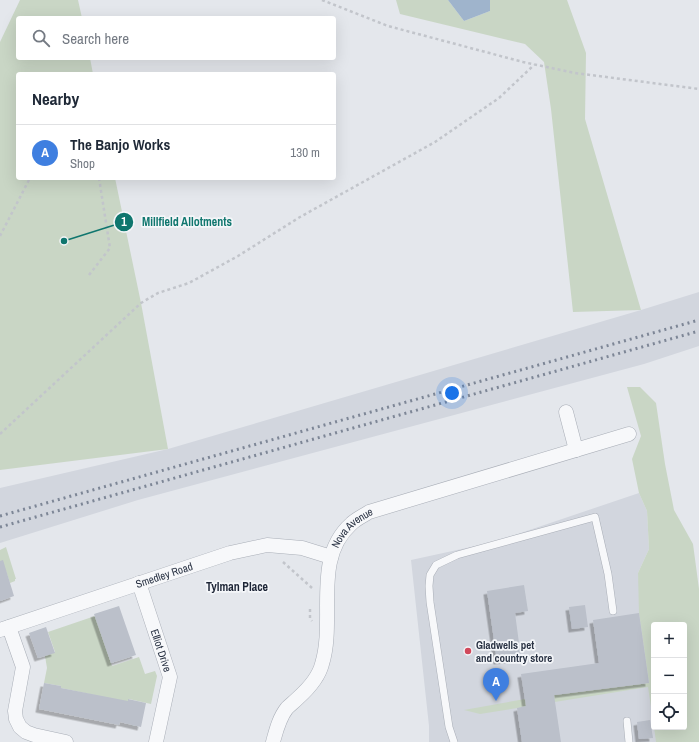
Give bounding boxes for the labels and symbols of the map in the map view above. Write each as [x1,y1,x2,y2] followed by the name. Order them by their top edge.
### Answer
[114,210,240,234] callout: Millfield Allotments
[121,214,127,230] text: 1
[142,214,232,230] text: Millfield Allotments
[442,383,462,403] your location
[328,504,374,550] street label: Nova Avenue
[134,559,194,591] street label: Smedley Road
[206,579,269,595] district label: Tylman Place
[148,627,175,674] street label: Elliot Drive
[476,638,552,665] place label: Gladwells pet and country store
[463,646,473,656] marker: Gladwells pet and country store
[483,668,509,701] pin: A

